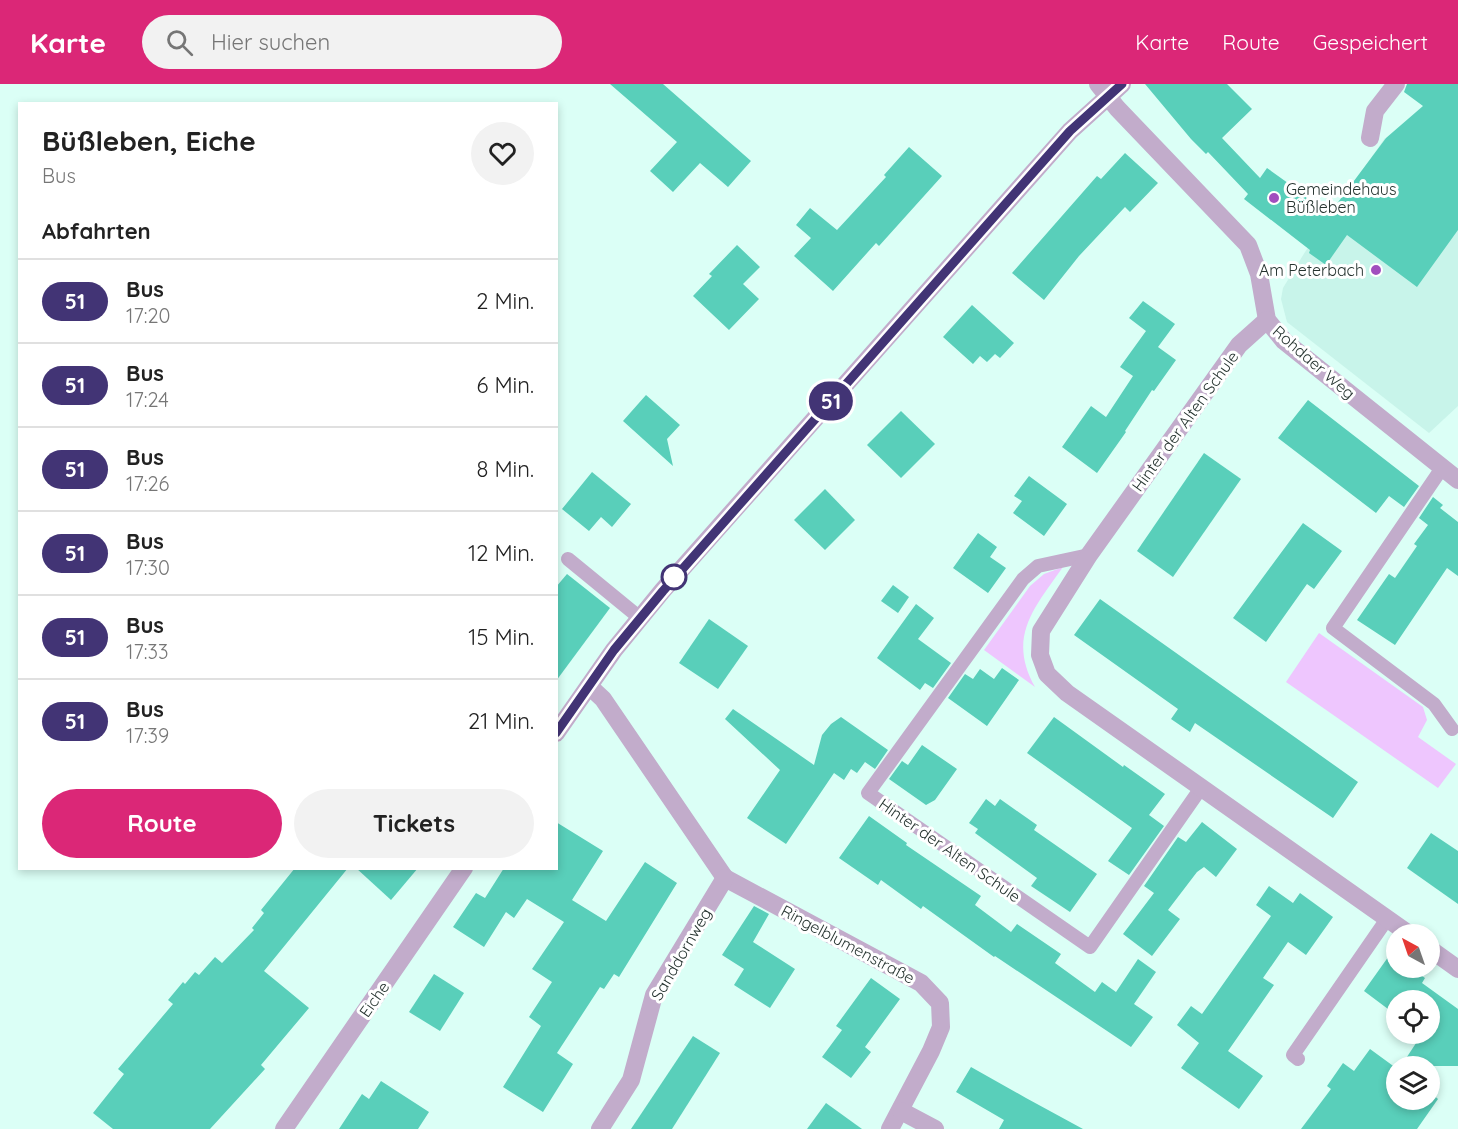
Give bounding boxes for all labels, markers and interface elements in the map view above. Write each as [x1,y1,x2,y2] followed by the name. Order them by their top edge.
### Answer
[142,15,562,69] search box
[30,25,106,60] text: Karte
[163,26,196,59] icon: search
[211,28,330,56] text: Hier suchen
[1135,29,1189,55] text: Karte
[1222,29,1280,55] text: Route
[1313,29,1428,55] text: Gespeichert
[471,122,534,185] button: heart
[42,123,256,158] text: Büßleben, Eiche
[42,163,76,188] text: Bus
[1286,179,1396,217] place label: Gemeindehaus Büßleben
[1267,191,1281,205] marker: Gemeindehaus Büßleben
[42,217,151,245] text: Abfahrten
[1259,260,1364,280] place label: Am Peterbach
[1369,263,1383,277] marker: Am Peterbach
[126,275,164,303] text: Bus
[476,287,534,315] text: 2 Min.
[65,288,85,314] text: 51
[126,303,170,328] text: 17:20
[1269,321,1359,403] street label: Rohdaer Weg
[1127,347,1243,495] street label: Hinter der Alten Schule
[126,359,164,387] text: Bus
[477,371,534,399] text: 6 Min.
[65,372,85,398] text: 51
[804,382,858,420] line badge: 51
[126,387,169,412] text: 17:24
[821,388,841,414] text: 51
[126,443,164,471] text: Bus
[477,455,534,483] text: 8 Min.
[65,456,85,482] text: 51
[126,471,169,496] text: 17:26
[126,527,164,555] text: Bus
[468,539,534,567] text: 12 Min.
[65,540,85,566] text: 51
[126,555,170,580] text: 17:30
[661,564,687,590] unlabelled marker
[126,611,164,639] text: Bus
[468,623,534,651] text: 15 Min.
[65,624,85,650] text: 51
[126,639,168,664] text: 17:33
[126,695,164,723] text: Bus
[468,707,534,735] text: 21 Min.
[65,708,85,734] text: 51
[126,723,169,748] text: 17:39
[42,789,282,858] button: Route
[294,789,534,858] button: Tickets
[875,794,1025,906] street label: Hinter der Alten Schule
[778,900,918,988] street label: Ringelblumenstraße
[646,904,716,1004] street label: Sanddornweg
[1386,924,1440,978] north arrow
[1386,924,1440,1110] map controls
[355,977,393,1021] street label: Eiche
[1386,990,1440,1044] button: locate
[1386,1056,1440,1110] button: layers

